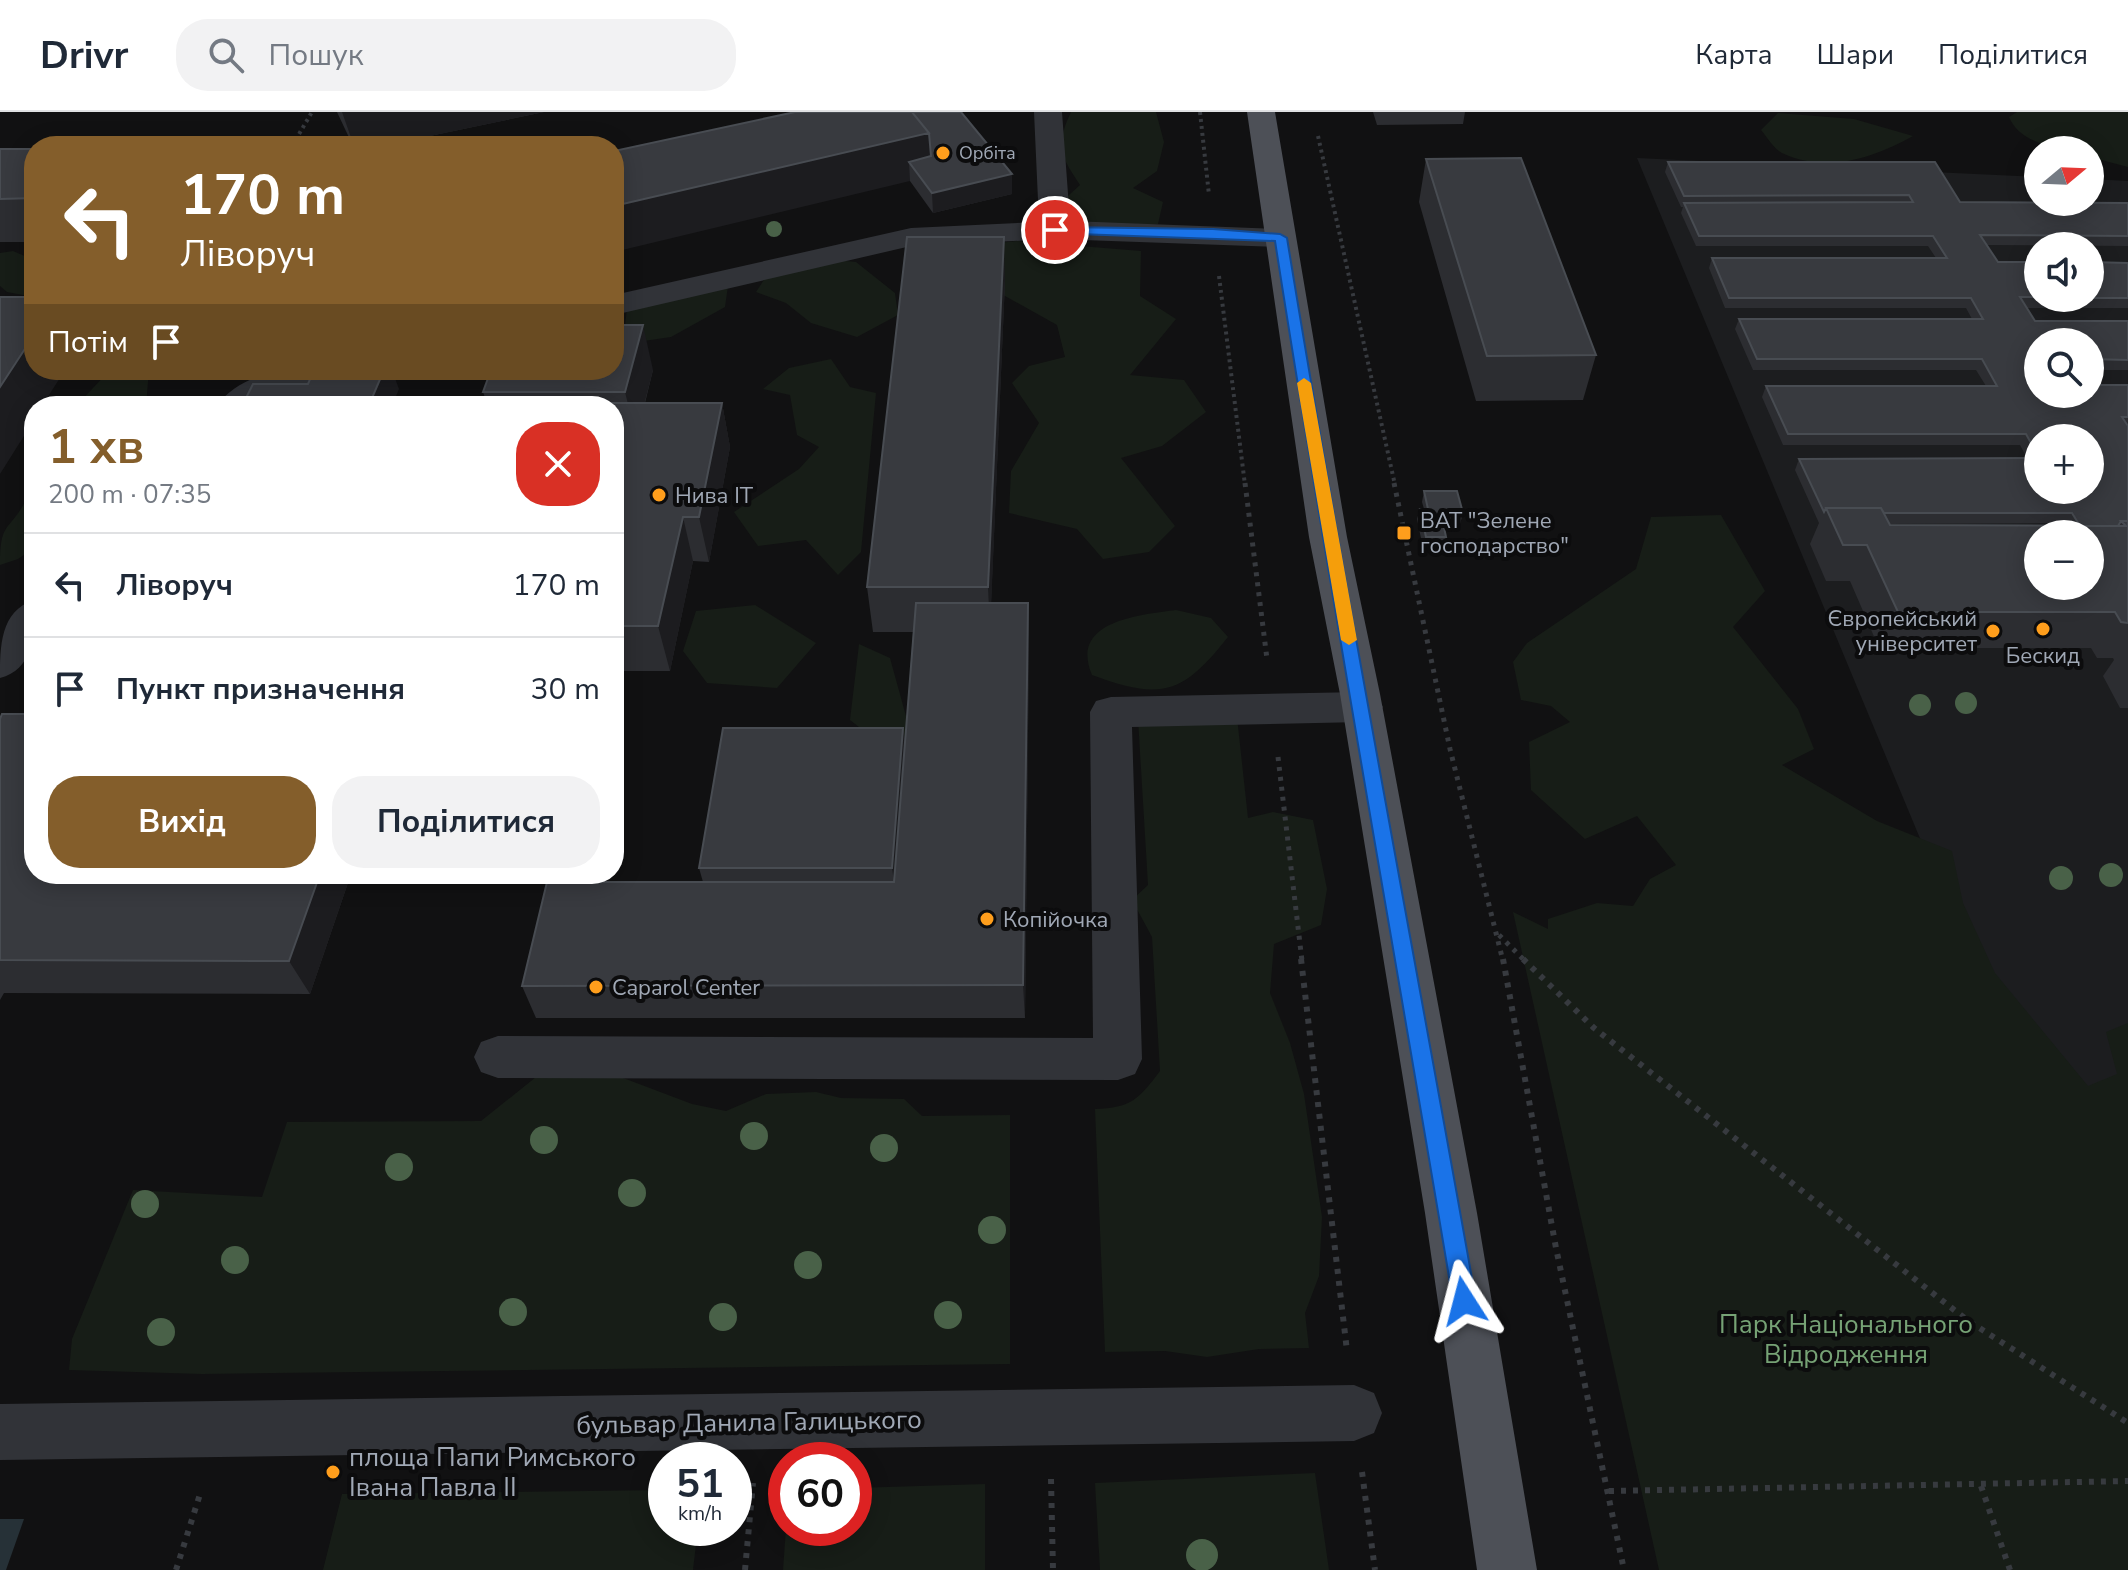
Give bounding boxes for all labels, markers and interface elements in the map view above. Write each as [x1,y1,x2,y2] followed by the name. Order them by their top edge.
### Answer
[176,19,736,91] search box
[40,30,128,81] text: Drivr
[204,33,248,77] icon: search
[268,35,364,76] text: Пошук
[1695,36,1773,74] text: Карта
[1817,36,1894,74] text: Шари
[1938,36,2088,74] text: Поділитися
[2024,136,2104,216] north arrow
[2024,136,2104,600] map controls
[959,141,1016,165] place label: Орбіта
[934,144,952,162] marker: Орбіта
[180,157,345,234] text: 170 m
[48,168,152,272] icon: left
[1021,196,1089,264] pin
[1033,208,1077,252] icon: arrive
[180,230,315,279] text: Ліворуч
[2024,232,2104,312] button: sound
[144,320,188,364] icon: arrive
[48,322,128,363] text: Потім
[2024,328,2104,408] button: search
[48,414,144,480] text: 1 хв
[516,422,600,506] button: close
[2024,424,2104,504] button: +
[48,477,211,512] text: 200 m · 07:35
[675,481,754,511] place label: Нива IT
[650,486,668,504] marker: Нива IT
[1420,506,1569,561] place label: ВАТ "Зелене господарство"
[2024,520,2104,600] button: −
[1395,524,1413,542] marker: ВАТ "Зелене господарство"
[48,563,92,607] icon: left
[116,565,233,606] text: Ліворуч
[513,565,600,606] text: 170 m
[1828,604,1977,659] place label: Європейський університет
[2034,620,2052,638] marker: Бескид
[1984,622,2002,640] marker: Європейський університет
[2006,641,2080,671] place label: Бескид
[48,667,92,711] icon: arrive
[116,669,405,710] text: Пункт призначення
[531,669,600,710] text: 30 m
[48,776,316,868] button: Вихід
[332,776,600,868] button: Поділитися
[1003,905,1108,935] place label: Копійочка
[978,910,996,928] marker: Копійочка
[612,973,760,1003] place label: Caparol Center
[587,978,605,996] marker: Caparol Center
[1422,1259,1506,1343] position arrow
[1719,1307,1973,1372] park label: Парк Національного Відродження
[576,1402,922,1443] street label: бульвар Данила Галицького
[349,1440,636,1505] place label: площа Папи Римського Івана Павла ІІ
[768,1442,872,1546] speed limit sign: 60
[676,1457,724,1511] text: 51
[324,1463,342,1481] marker: площа Папи Римського Івана Павла ІІ
[678,1500,722,1527] text: km/h

